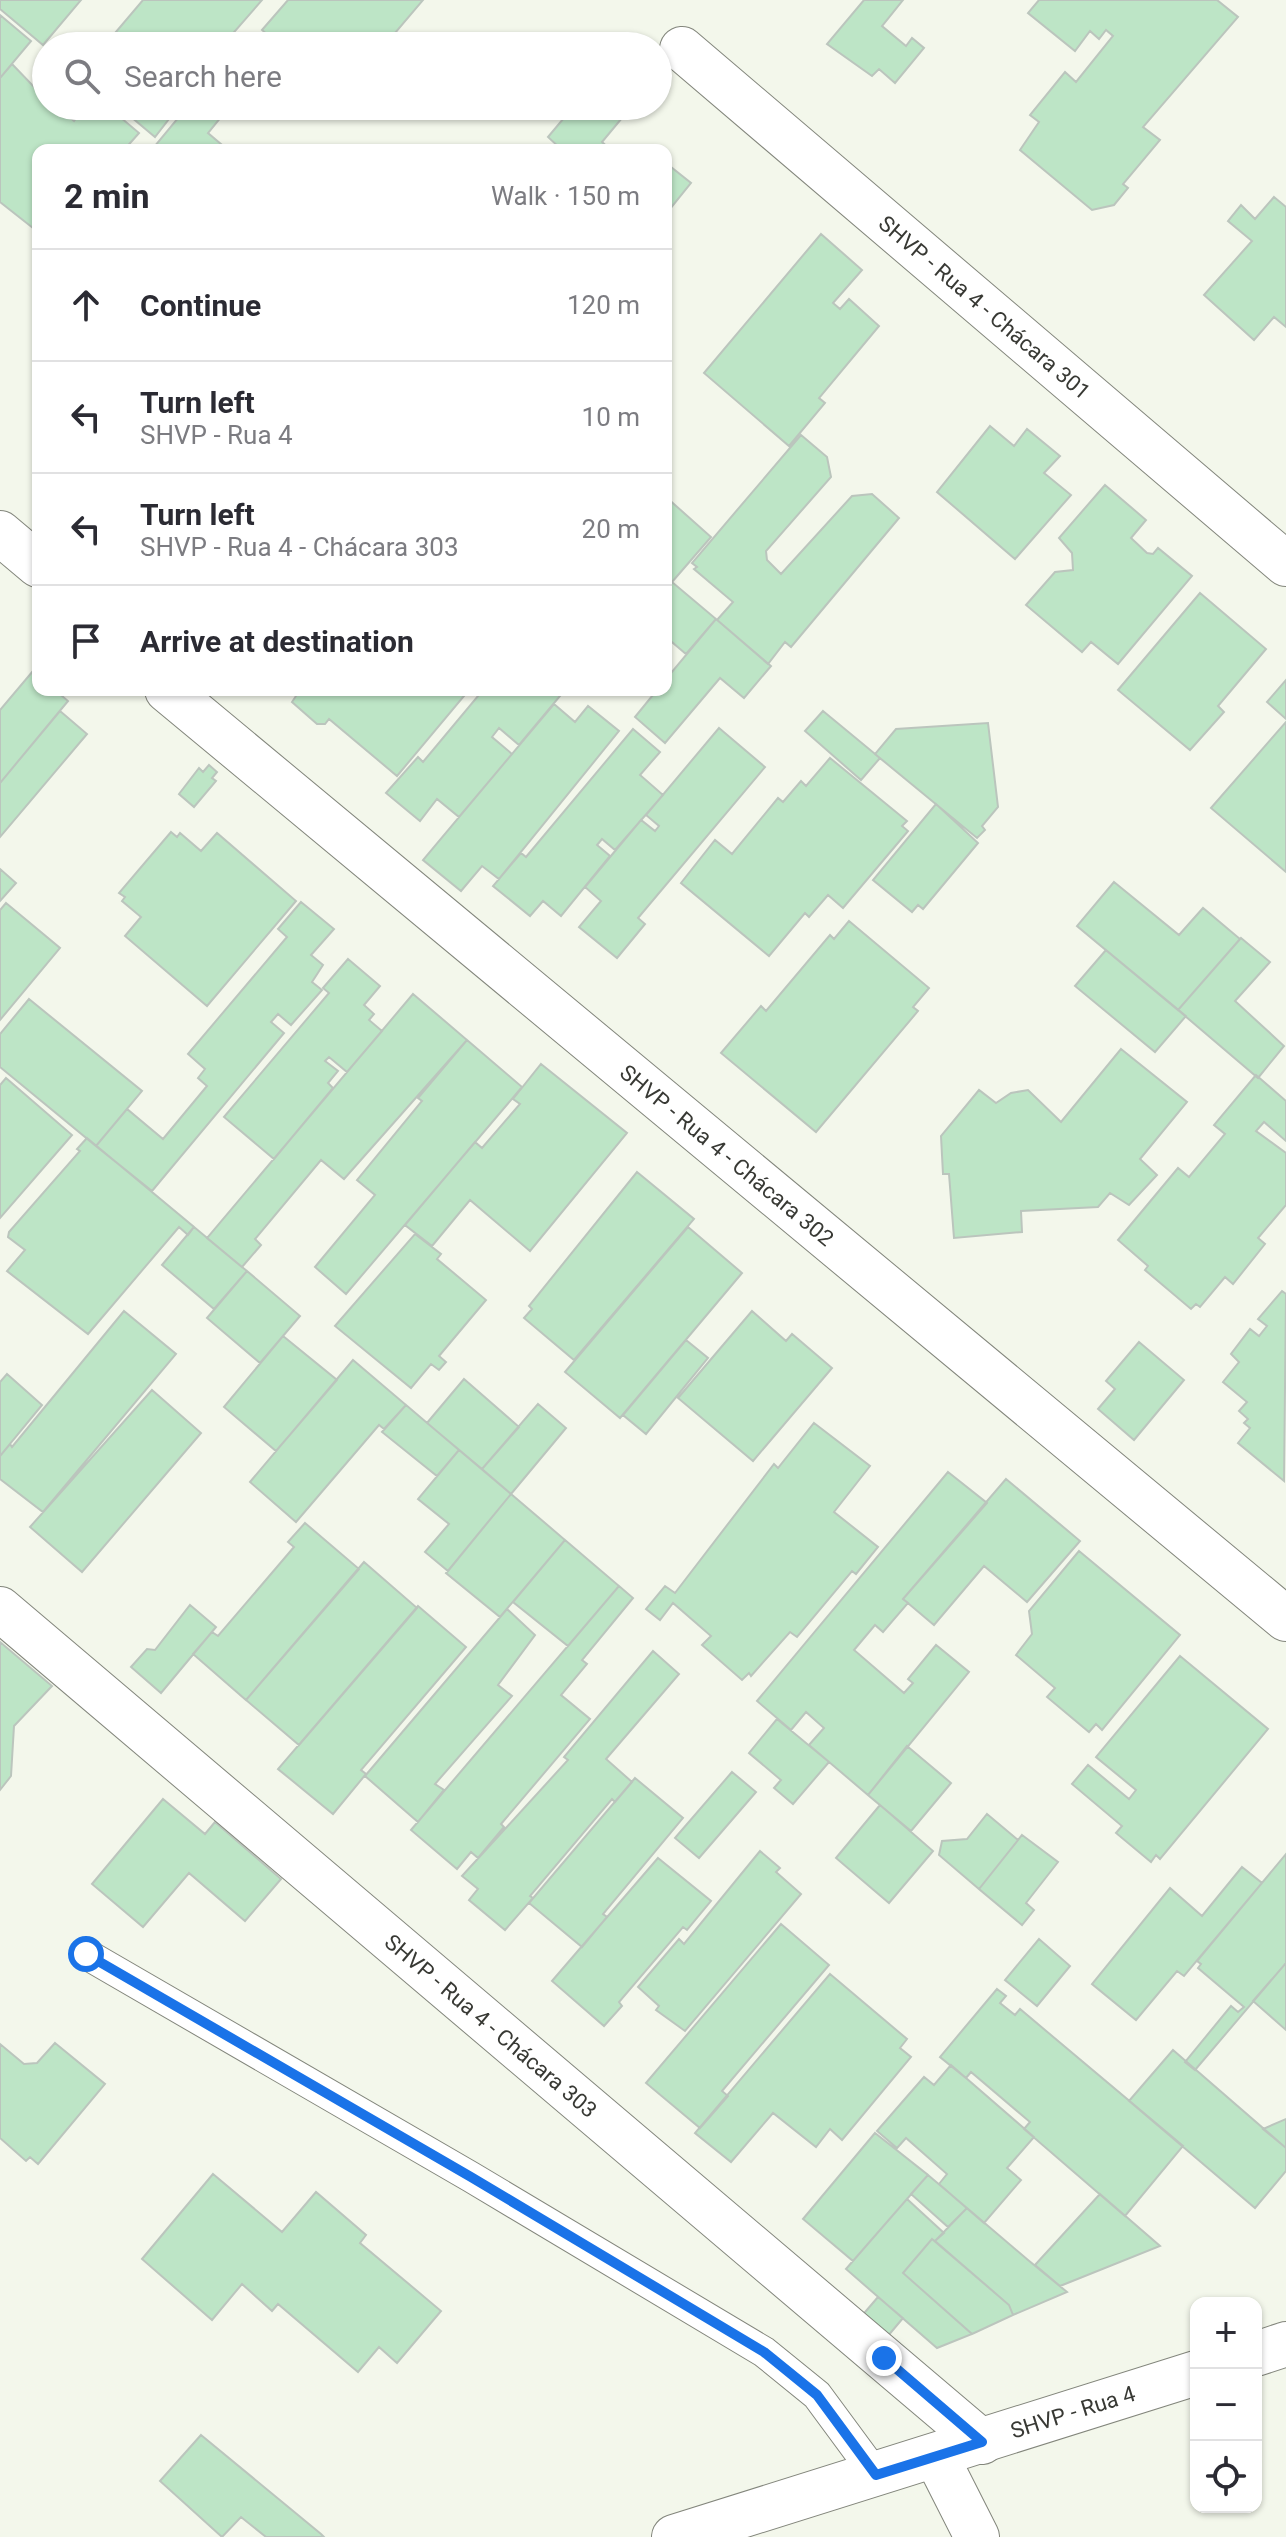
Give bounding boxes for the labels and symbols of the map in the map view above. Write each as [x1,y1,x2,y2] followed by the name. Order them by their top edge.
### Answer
[874,211,1095,405] street label: SHVP - Rua 4 - Chácara 301
[615,1060,839,1251] street label: SHVP - Rua 4 - Chácara 302
[380,1929,602,2123] street label: SHVP - Rua 4 - Chácara 303
[68,1936,104,1972] route start
[866,2340,902,2376] route end
[1008,2381,1138,2443] street label: SHVP - Rua 4

